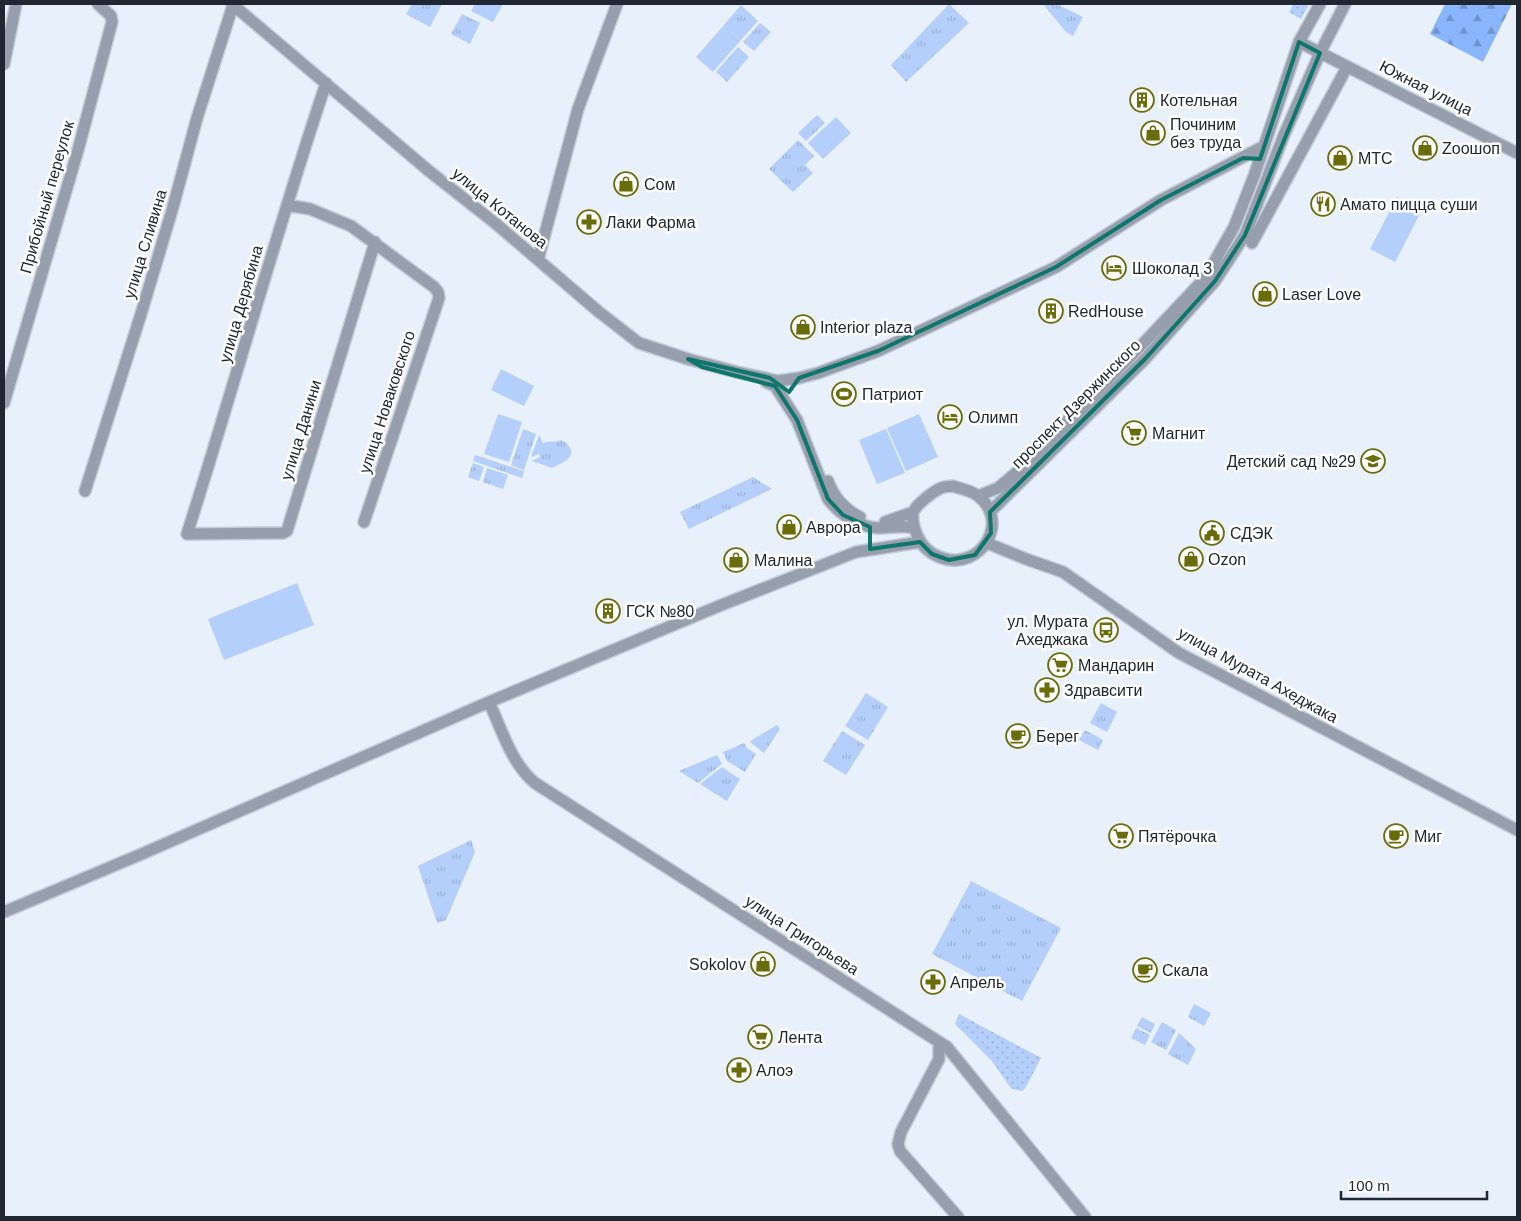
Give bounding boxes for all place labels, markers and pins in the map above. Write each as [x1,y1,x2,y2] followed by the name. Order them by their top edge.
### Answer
[1129,87,1155,113] building icon: Котельная
[1160,92,1237,109] place label: Котельная
[1170,116,1241,151] place label: Починим без труда
[1140,120,1166,146] shop icon: Починим без труда
[1412,135,1438,161] shop icon: Zooшоп
[1442,140,1500,157] place label: Zooшоп
[1327,145,1353,171] shop icon: МТС
[1358,150,1393,167] place label: МТС
[613,171,639,197] shop icon: Сом
[644,176,675,193] place label: Сом
[1310,191,1336,217] restaurant icon: Амато пицца суши
[1340,196,1478,213] place label: Амато пицца суши
[576,209,602,235] pharmacy icon: Лаки Фарма
[606,214,696,231] place label: Лаки Фарма
[1101,255,1127,281] hotel icon: Шоколад 3
[1132,260,1212,277] place label: Шоколад 3
[1252,281,1278,307] shop icon: Laser Love
[1282,286,1361,303] place label: Laser Love
[1038,298,1064,324] building icon: RedHouse
[1068,303,1144,320] place label: RedHouse
[790,314,816,340] shop icon: Interior plaza
[820,319,913,336] place label: Interior plaza
[831,381,857,407] sports icon: Патриот
[862,386,924,403] place label: Патриот
[937,404,963,430] hotel icon: Олимп
[968,409,1018,426] place label: Олимп
[1121,420,1147,446] supermarket icon: Магнит
[1152,425,1206,442] place label: Магнит
[1360,448,1386,474] school or university icon: Детский сад №29
[1227,453,1356,470] place label: Детский сад №29
[776,514,802,540] shop icon: Аврора
[806,519,861,536] place label: Аврора
[1199,520,1225,546] public building icon: СДЭК
[1230,525,1274,542] place label: СДЭК
[1178,546,1204,572] shop icon: Ozon
[723,547,749,573] shop icon: Малина
[1208,551,1246,568] place label: Ozon
[754,552,813,569] place label: Малина
[595,598,621,624] building icon: ГСК №80
[626,603,694,620] place label: ГСК №80
[1007,613,1088,648] place label: ул. Мурата Ахеджака
[1093,617,1119,643] bus stop icon: ул. Мурата Ахеджака
[1047,652,1073,678] supermarket icon: Мандарин
[1078,657,1154,674] place label: Мандарин
[1034,677,1060,703] pharmacy icon: Здравсити
[1064,682,1142,699] place label: Здравсити
[1005,723,1031,749] cafe icon: Берег
[1036,728,1079,745] place label: Берег
[1108,823,1134,849] supermarket icon: Пятёрочка
[1383,823,1409,849] cafe icon: Миг
[1138,828,1217,845] place label: Пятёрочка
[1414,828,1442,845] place label: Миг
[750,951,776,977] shop icon: Sokolov
[689,956,746,973] place label: Sokolov
[1132,957,1158,983] cafe icon: Скала
[1162,962,1208,979] place label: Скала
[920,969,946,995] pharmacy icon: Апрель
[950,974,1004,991] place label: Апрель
[747,1024,773,1050] supermarket icon: Лента
[778,1029,822,1046] place label: Лента
[726,1057,752,1083] pharmacy icon: Алоэ
[756,1062,793,1079] place label: Алоэ

